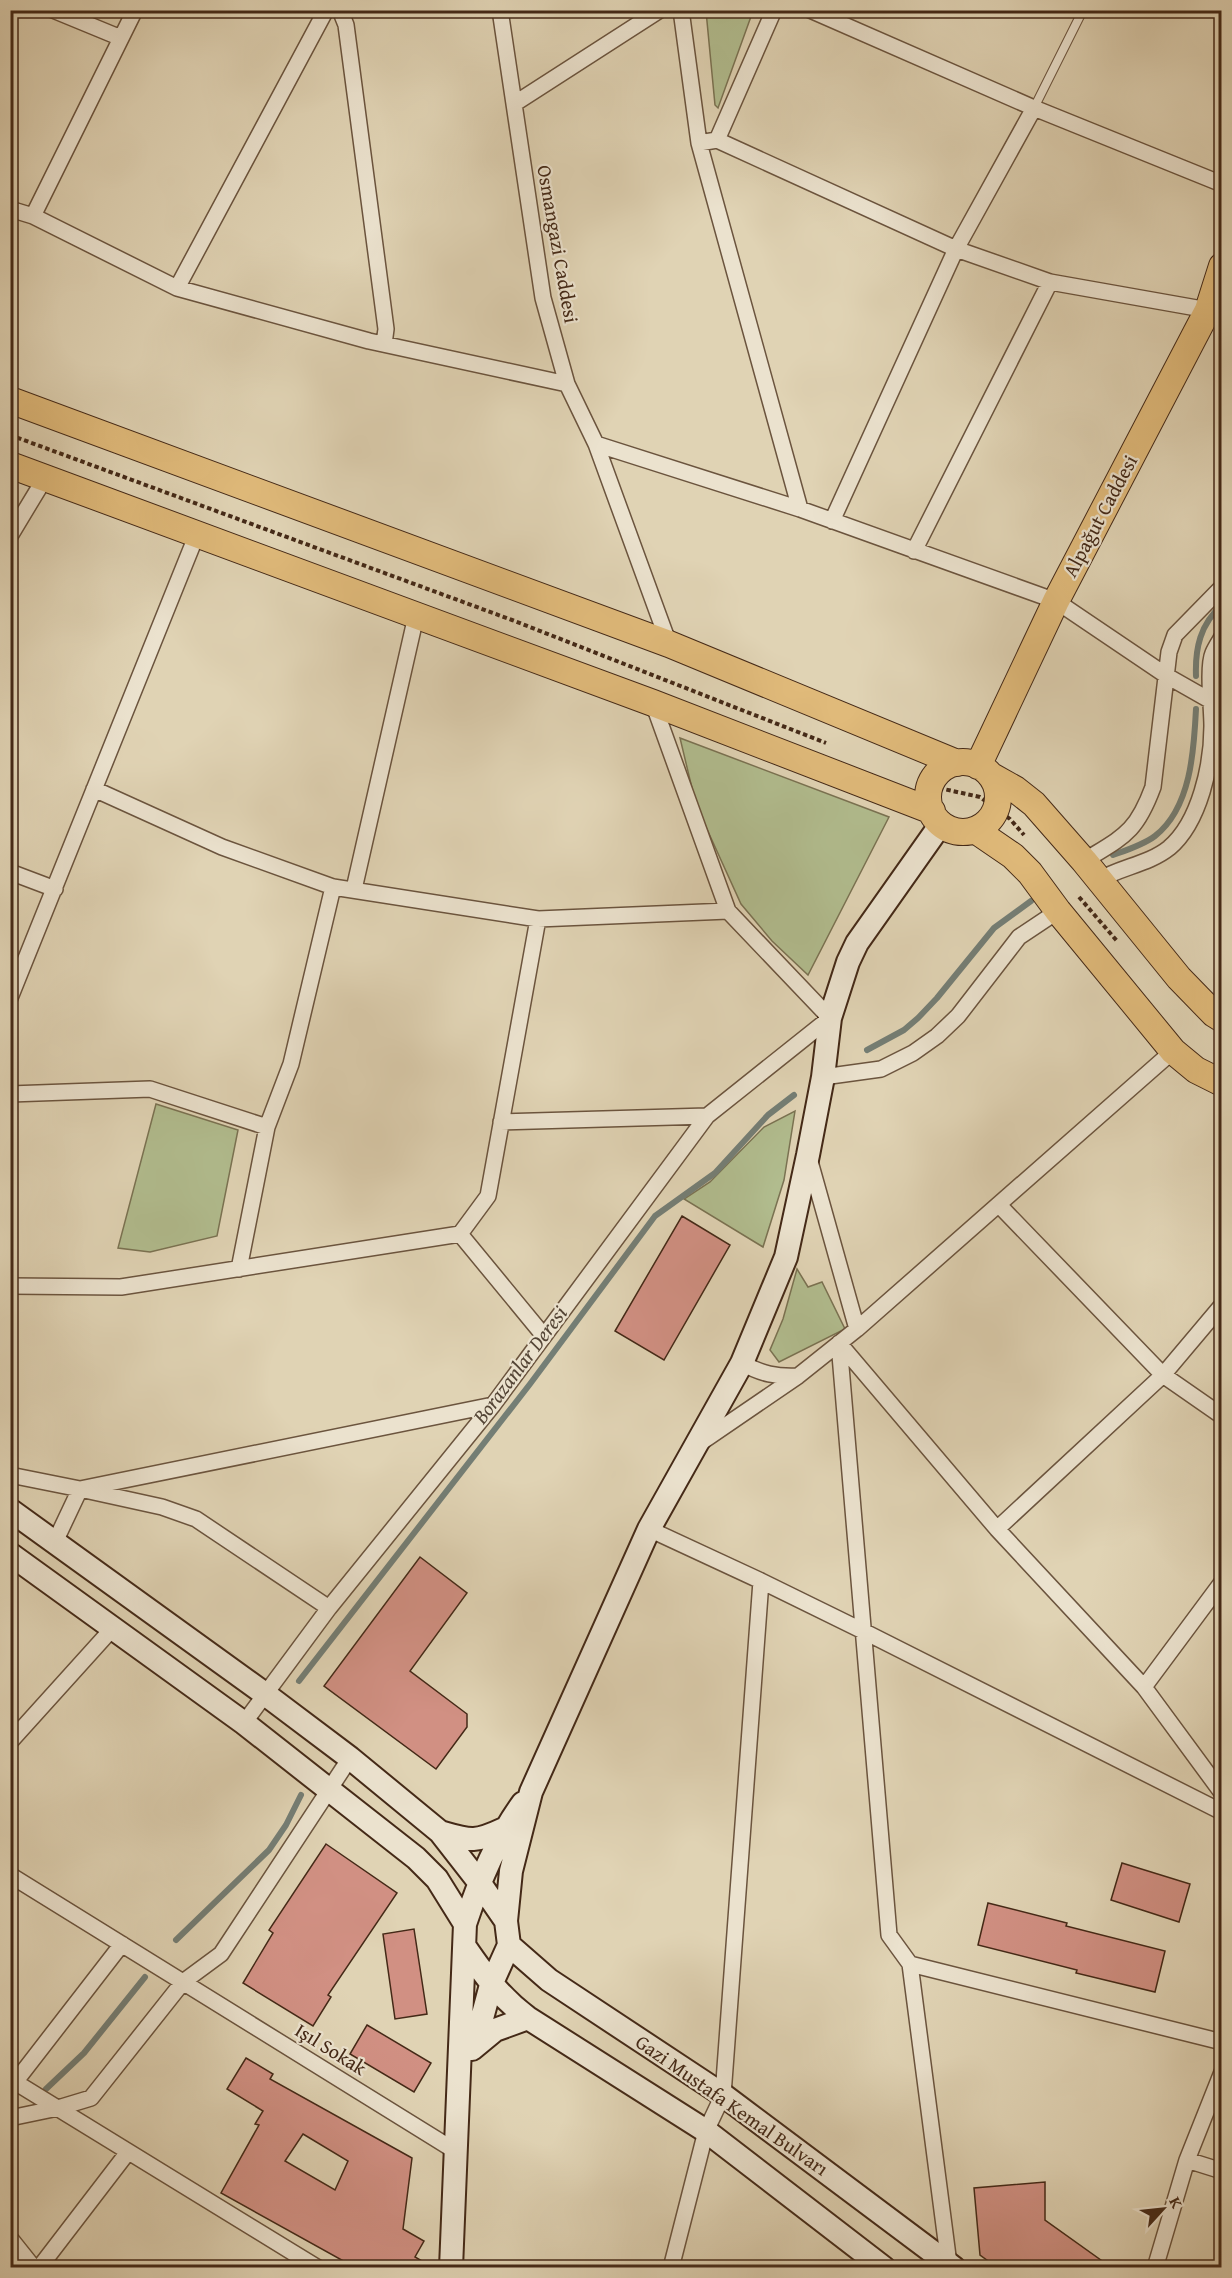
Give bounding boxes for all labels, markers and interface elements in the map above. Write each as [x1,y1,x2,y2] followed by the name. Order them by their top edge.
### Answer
[530,163,587,326] street label: Osmangazi Caddesi
[1055,449,1144,582] street label: Alpağut Caddesi
[464,1299,575,1431] water label: Borazanlar Deresi
[290,2015,373,2082] street label: Işıl Sokak
[630,2027,835,2183] street label: Gazi Mustafa Kemal Bulvarı
[1133,2179,1193,2239] north arrow
[1163,2192,1190,2213] text: K

